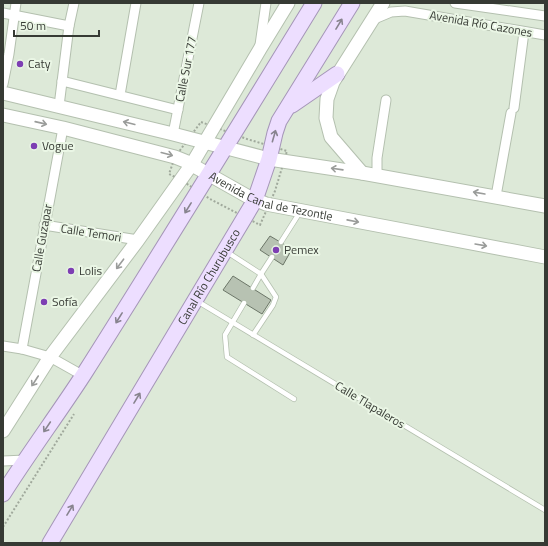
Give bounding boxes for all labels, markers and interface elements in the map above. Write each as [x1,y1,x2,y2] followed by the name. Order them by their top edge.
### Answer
[428,5,534,42] street label: Avenida Río Cazones
[14,12,99,38] scale bar
[20,16,46,35] text: 50 m
[336,18,344,30] one-way arrow
[170,34,201,103] street label: Calle Sur 177
[28,54,51,73] place label: Caty
[15,59,25,69] marker: Caty
[122,119,135,126] one-way arrow
[34,120,47,128] one-way arrow
[271,130,278,143] one-way arrow
[42,136,74,155] place label: Vogue
[29,141,39,151] marker: Vogue
[161,151,174,158] one-way arrow
[331,165,344,173] one-way arrow
[206,166,334,225] street label: Avenida Canal de Tezontle
[473,189,486,197] one-way arrow
[183,202,191,214] one-way arrow
[26,203,57,273] street label: Calle Guzapar
[59,218,123,247] street label: Calle Temori
[346,218,359,226] one-way arrow
[172,225,245,328] street label: Canal Río Churubusco
[284,240,319,259] place label: Pemex
[474,241,487,249] one-way arrow
[271,245,281,255] marker: Pemex
[116,259,124,270] one-way arrow
[79,261,102,280] place label: Lolis
[66,266,76,276] marker: Lolis
[52,292,77,311] place label: Sofía
[39,297,49,307] marker: Sofía
[114,312,122,324] one-way arrow
[31,375,39,387] one-way arrow
[332,376,409,433] street label: Calle Tlapaleros
[133,392,141,404] one-way arrow
[43,421,52,432] one-way arrow
[66,504,74,516] one-way arrow

